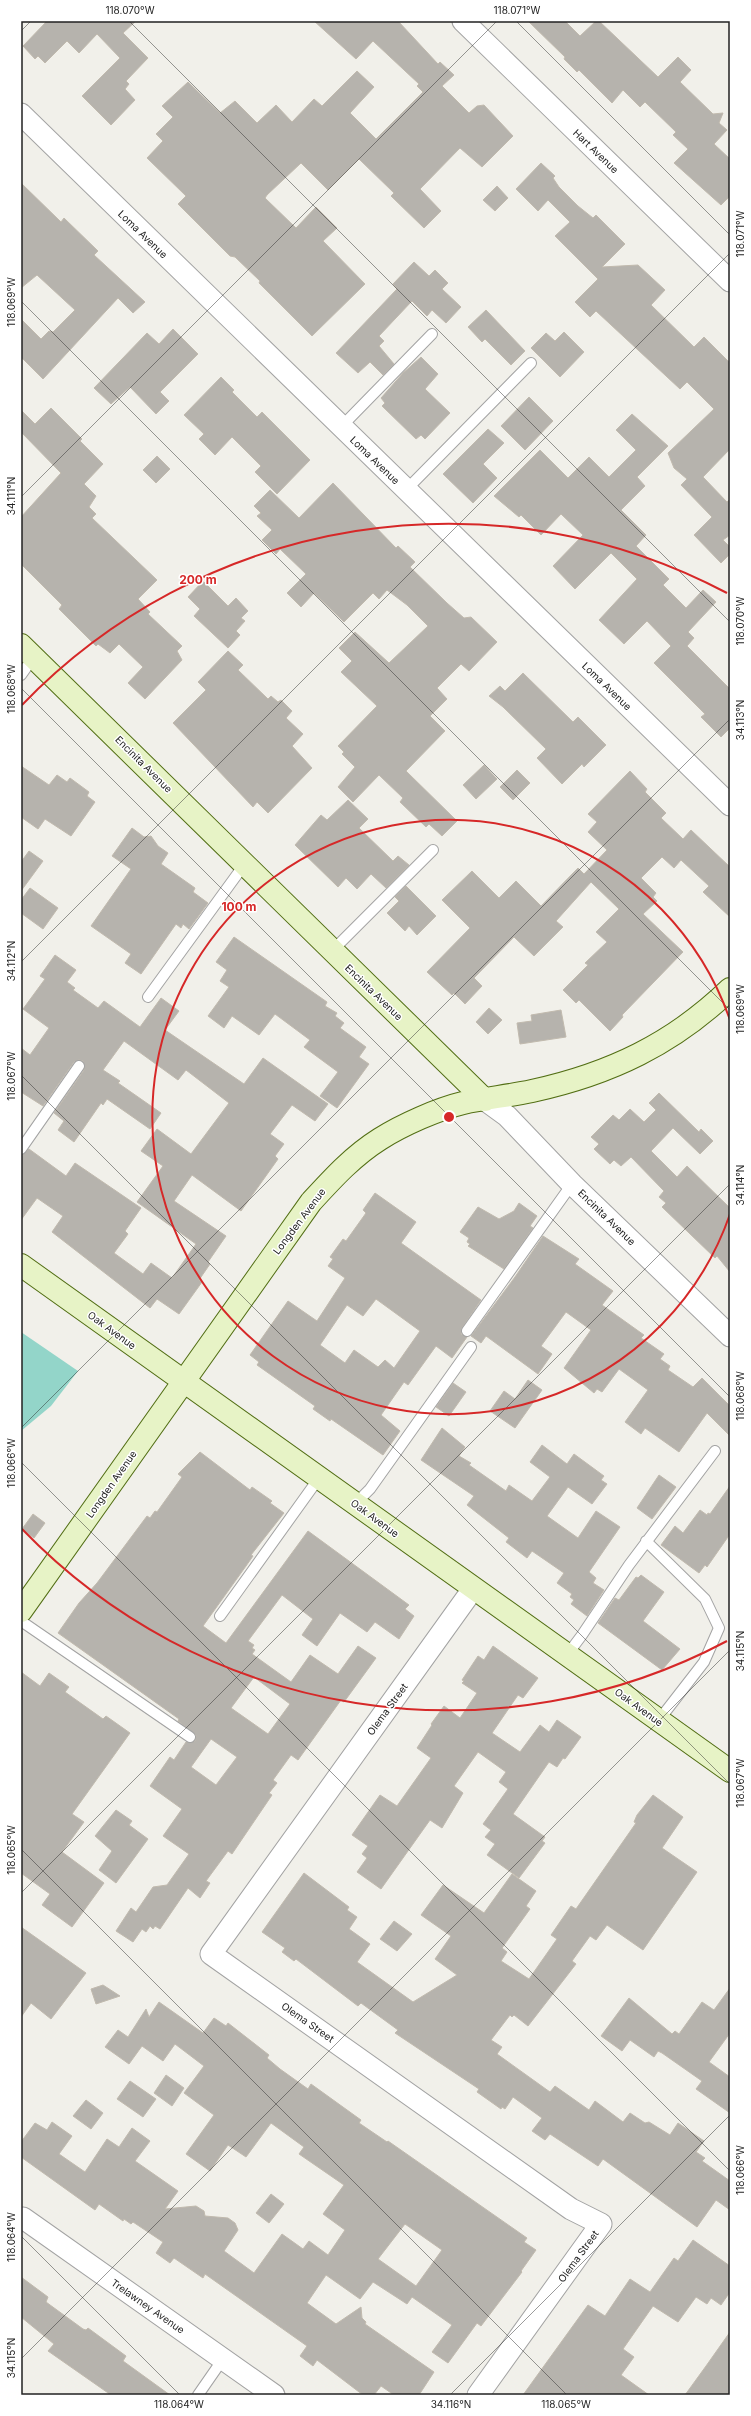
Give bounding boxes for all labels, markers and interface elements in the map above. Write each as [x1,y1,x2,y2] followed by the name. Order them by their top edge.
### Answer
[105,4,155,16] text: 118.070°W
[494,4,541,16] text: 118.071°W
[571,126,621,176] street label: Hart Avenue
[116,207,170,261] street label: Loma Avenue
[734,210,746,257] text: 118.071°W
[5,277,17,327] text: 118.069°W
[348,433,402,487] street label: Loma Avenue
[5,477,17,515] text: 34.111°N
[179,572,217,587] text: 200 m
[734,596,746,646] text: 118.070°W
[580,659,634,713] street label: Loma Avenue
[5,664,17,714] text: 118.068°W
[734,700,746,740] text: 34.113°N
[113,733,175,795] street label: Encinita Avenue
[221,899,257,914] text: 100 m
[5,941,17,981] text: 34.112°N
[343,962,405,1023] street label: Encinita Avenue
[734,984,746,1034] text: 118.069°W
[5,1051,17,1101] text: 118.067°W
[442,1110,456,1124] centre of rings
[734,1165,746,1205] text: 34.114°N
[270,1186,328,1256] street label: Longden Avenue
[576,1187,638,1248] street label: Encinita Avenue
[86,1308,139,1352] street label: Oak Avenue
[734,1371,746,1421] text: 118.068°W
[5,1438,17,1488] text: 118.066°W
[83,1448,139,1520] street label: Longden Avenue
[349,1496,402,1540] street label: Oak Avenue
[734,1631,746,1671] text: 34.115°N
[364,1680,410,1737] street label: Olema Street
[613,1685,666,1729] street label: Oak Avenue
[734,1758,746,1808] text: 118.067°W
[5,1825,17,1875] text: 118.065°W
[279,2000,337,2045] street label: Olema Street
[734,2145,746,2195] text: 118.066°W
[5,2212,17,2262] text: 118.064°W
[555,2227,601,2284] street label: Olema Street
[109,2276,187,2336] street label: Trelawney Avenue
[5,2338,17,2378] text: 34.115°N
[154,2398,204,2410] text: 118.064°W
[431,2398,471,2410] text: 34.116°N
[541,2398,591,2410] text: 118.065°W

